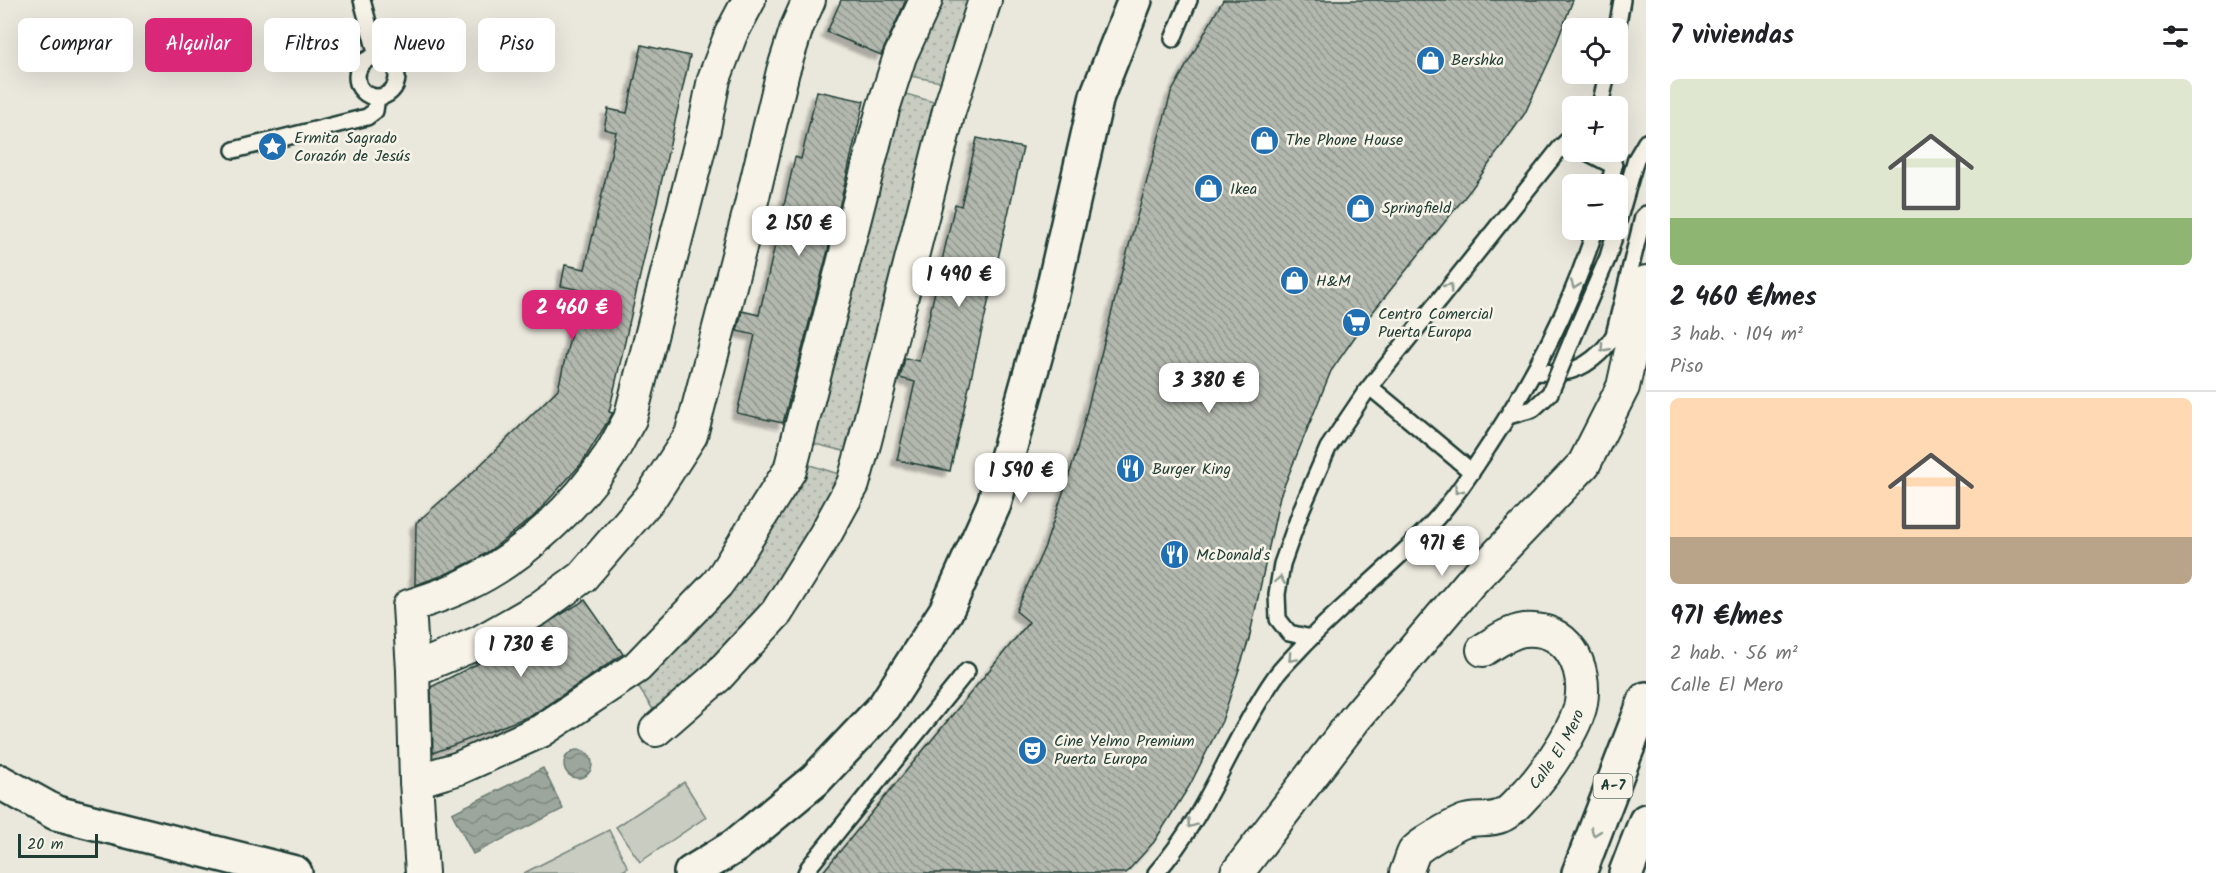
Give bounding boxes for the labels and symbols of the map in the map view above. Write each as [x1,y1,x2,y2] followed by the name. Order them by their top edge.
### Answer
[1414,44,1446,76] shop icon: Bershka
[1451,48,1504,73] place label: Bershka
[1249,124,1281,156] shop icon: The Phone House
[294,126,411,169] place label: Ermita Sagrado Corazón de Jesús
[1286,128,1403,153] place label: The Phone House
[257,131,289,163] place icon: Ermita Sagrado Corazón de Jesús
[1193,173,1225,205] shop icon: Ikea
[1230,177,1257,202] place label: Ikea
[1345,192,1377,224] shop icon: Springfield
[1382,196,1452,221] place label: Springfield
[744,206,854,257] pin: 2 150 €
[904,257,1014,308] pin: 1 490 €
[1279,265,1311,297] shop icon: H&M
[1316,269,1351,294] place label: H&M
[1570,279,1583,289] one-way arrow
[1441,283,1452,294] one-way arrow
[517,290,627,341] pin: 2 460 €
[1378,302,1493,345] place label: Centro Comercial Puerta Europa
[1341,307,1373,339] supermarket icon: Centro Comercial Puerta Europa
[1600,341,1611,351] one-way arrow
[1154,363,1264,414] pin: 3 380 €
[966,453,1076,504] pin: 1 590 €
[1115,453,1147,485] restaurant icon: Burger King
[1152,457,1231,482] place label: Burger King
[1454,483,1465,494] one-way arrow
[1400,526,1484,577] pin: 971 €
[1159,539,1191,571] restaurant icon: McDonald's
[1196,543,1271,568] place label: McDonald's
[1273,575,1285,585] one-way arrow
[466,627,576,678] pin: 1 730 €
[1288,651,1299,662] one-way arrow
[1523,706,1591,795] street label: Calle El Mero
[1054,729,1195,772] place label: Cine Yelmo Premium Puerta Europa
[1017,734,1049,766] theatre icon: Cine Yelmo Premium Puerta Europa
[1594,774,1632,798] road number: A-7
[1187,818,1198,829] one-way arrow
[1590,826,1602,837] one-way arrow
[18,831,98,858] scale bar

